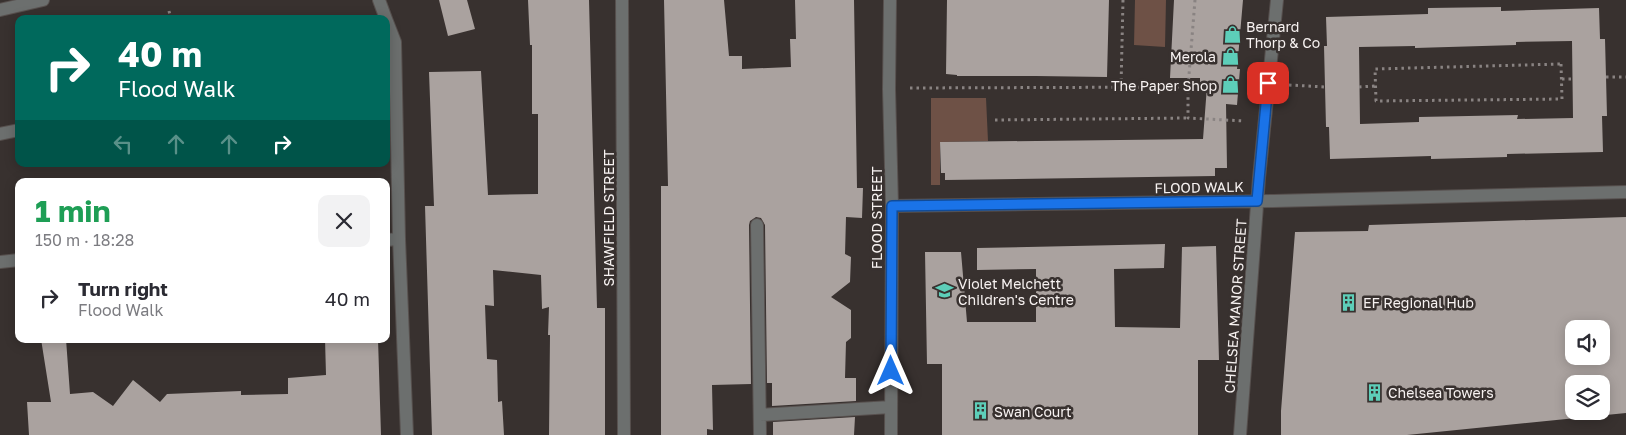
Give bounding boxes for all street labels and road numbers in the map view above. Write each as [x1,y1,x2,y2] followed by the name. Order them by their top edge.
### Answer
[600,149,617,287] street label: SHAWFIELD STREET
[868,166,885,269] street label: FLOOD STREET
[1154,178,1244,196] street label: FLOOD WALK
[1220,218,1250,394] street label: CHELSEA MANOR STREET

